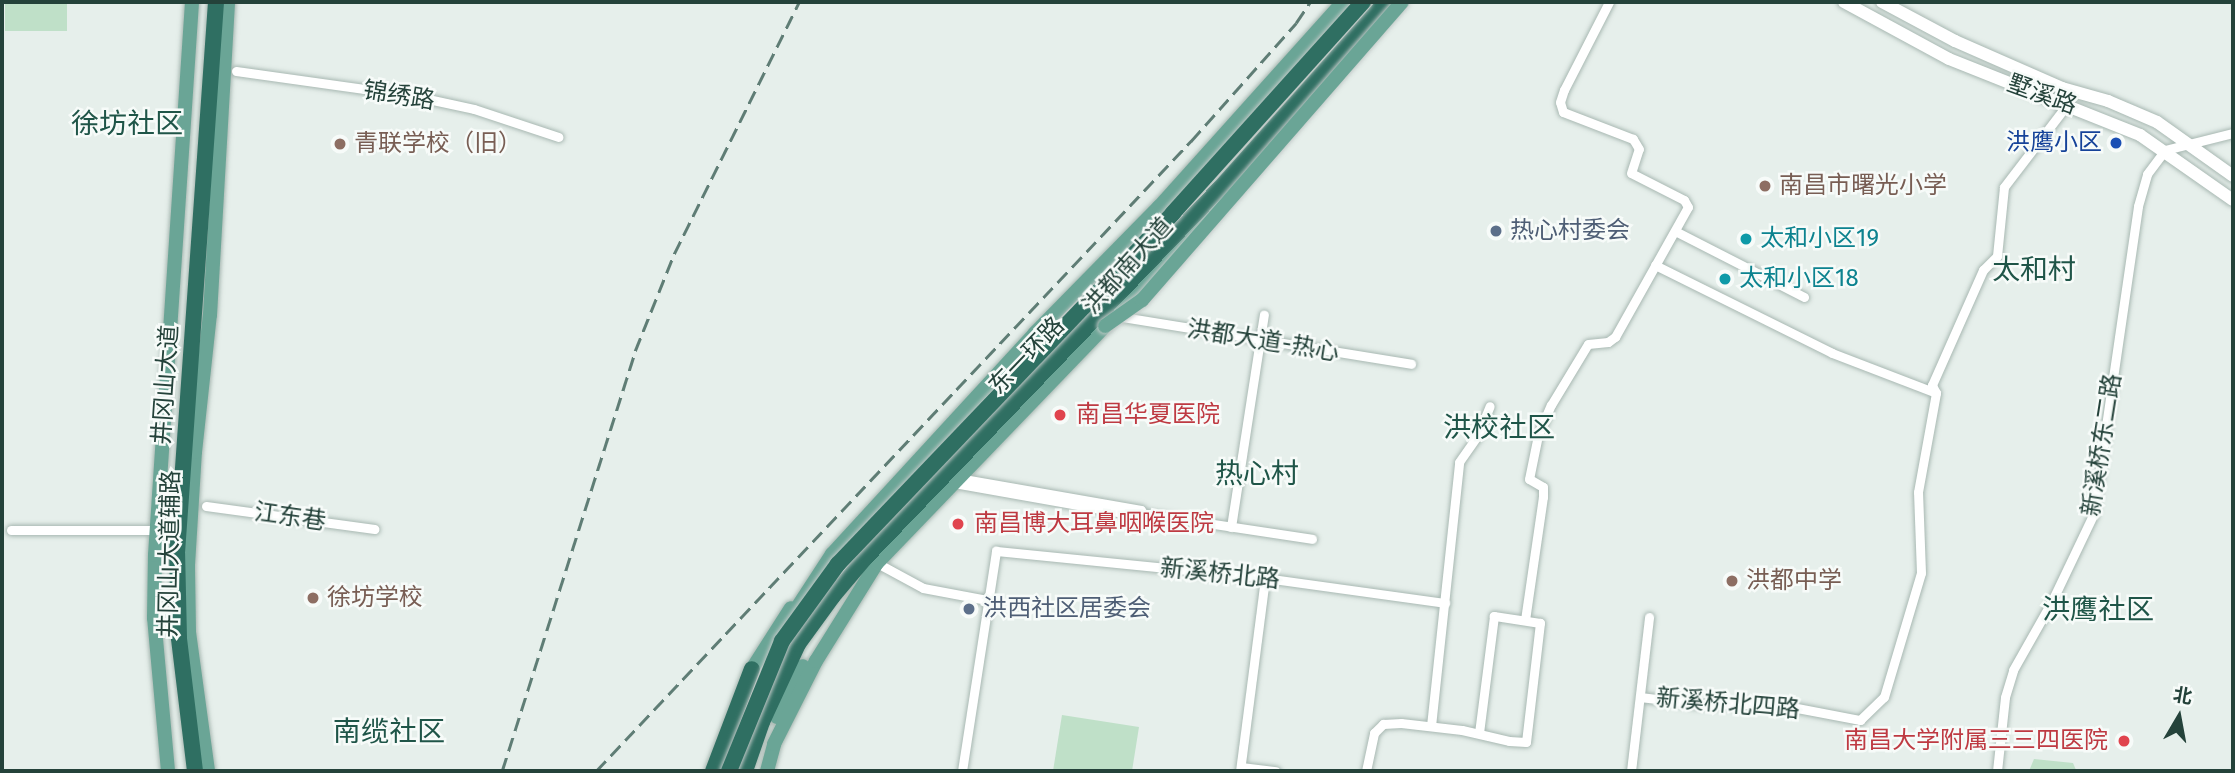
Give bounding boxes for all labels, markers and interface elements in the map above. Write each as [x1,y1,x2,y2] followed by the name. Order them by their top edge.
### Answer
[2003,69,2081,121] street label: 墅溪路
[361,76,437,116] street label: 锦绣路
[71,107,183,141] district label: 徐坊社区
[2006,129,2102,157] place label: 洪鹰小区
[354,130,522,158] place label: 青联学校（旧）
[2108,135,2124,151] marker: 洪鹰小区
[332,136,348,152] marker: 青联学校（旧）
[1779,172,1947,200] place label: 南昌市曙光小学
[1757,178,1773,194] marker: 南昌市曙光小学
[1077,212,1179,320] street label: 洪都南大道
[1510,217,1630,245] place label: 热心村委会
[1488,223,1504,239] marker: 热心村委会
[1760,225,1879,253] place label: 太和小区19
[1738,231,1754,247] marker: 太和小区19
[1992,253,2076,287] district label: 太和村
[1739,265,1859,293] place label: 太和小区18
[1717,271,1733,287] marker: 太和小区18
[983,311,1071,401] street label: 东一环路
[1185,315,1341,367] street label: 洪都大道-热心
[147,324,185,446] street label: 井冈山大道
[2077,372,2127,518] street label: 新溪桥东二路
[1076,401,1220,429] place label: 南昌华夏医院
[1050,405,1070,425] marker: 南昌华夏医院
[1443,411,1555,445] district label: 洪校社区
[1215,457,1299,491] district label: 热心村
[154,470,186,638] street label: 井冈山大道辅路
[252,498,328,536] street label: 江东巷
[974,510,1214,538] place label: 南昌博大耳鼻咽喉医院
[948,514,968,534] marker: 南昌博大耳鼻咽喉医院
[1159,553,1281,595] street label: 新溪桥北路
[1746,567,1842,595] place label: 洪都中学
[1724,573,1740,589] marker: 洪都中学
[327,584,423,612] place label: 徐坊学校
[305,590,321,606] marker: 徐坊学校
[2042,593,2154,627] district label: 洪鹰社区
[983,595,1151,623] place label: 洪西社区居委会
[961,601,977,617] marker: 洪西社区居委会
[2144,682,2214,752] north arrow
[1655,683,1801,725] street label: 新溪桥北四路
[2171,683,2194,709] text: 北
[333,715,445,749] district label: 南缆社区
[1844,727,2108,755] place label: 南昌大学附属三三四医院
[2114,731,2134,751] marker: 南昌大学附属三三四医院

